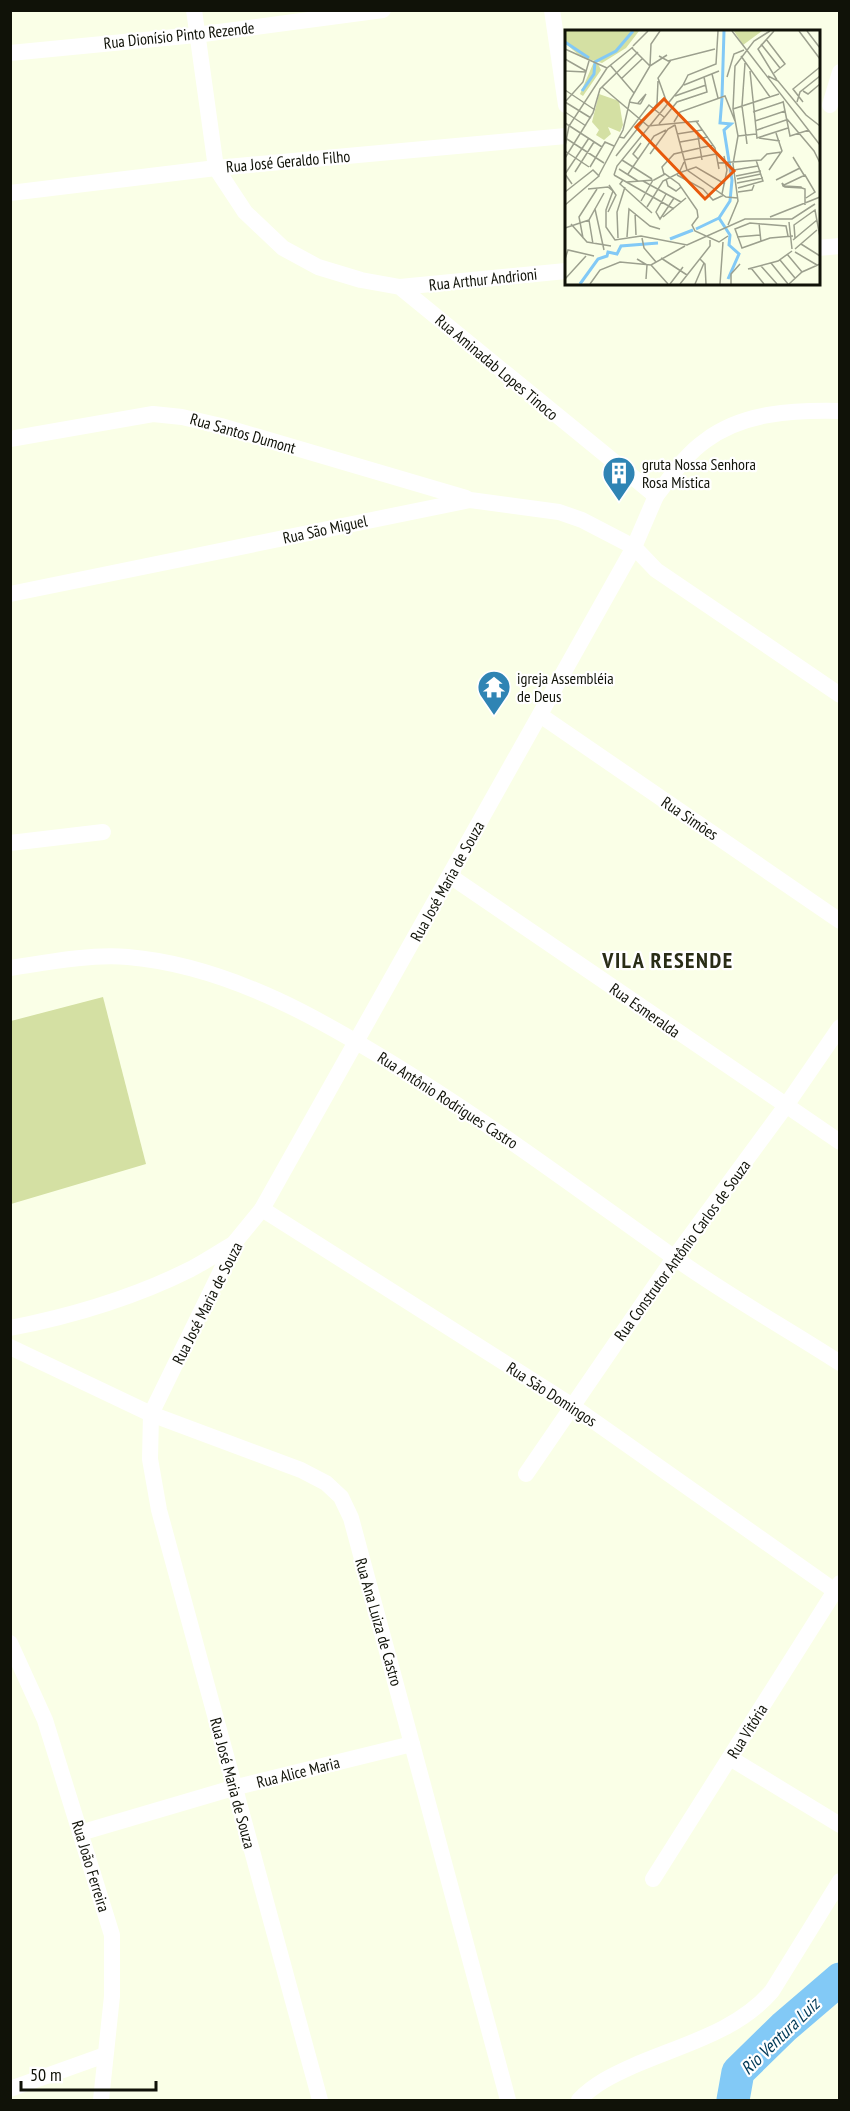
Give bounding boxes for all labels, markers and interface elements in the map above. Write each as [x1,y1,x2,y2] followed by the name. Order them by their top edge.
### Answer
[103,17,255,53] street label: Rua Dionísio Pinto Rezende
[565,30,820,285] inset map
[225,146,351,176] street label: Rua José Geraldo Filho
[428,263,538,295] street label: Rua Arthur Andrioni
[431,310,563,424] street label: Rua Aminadab Lopes Tinoco
[188,408,299,458] street label: Rua Santos Dumont
[642,454,756,492] place label: gruta Nossa Senhora Rosa Mística
[601,455,637,502] building icon: gruta Nossa Senhora Rosa Mística
[281,510,369,548] street label: Rua São Miguel
[517,668,614,706] place label: igreja Assembléia de Deus
[476,669,512,716] temple icon: igreja Assembléia de Deus
[658,792,722,844] street label: Rua Simões
[406,817,488,945] street label: Rua José Maria de Souza
[601,946,734,974] district label: VILA RESENDE
[606,978,684,1042] street label: Rua Esmeralda
[374,1047,522,1153] street label: Rua Antônio Rodrigues Castro
[610,1156,754,1344] street label: Rua Construtor Antônio Carlos de Souza
[168,1238,246,1368] street label: Rua José Maria de Souza
[503,1357,601,1431] street label: Rua São Domingos
[351,1556,407,1688] street label: Rua Ana Luiza de Castro
[723,1700,771,1762] street label: Rua Vitória
[206,1715,260,1851] street label: Rua José Maria de Souza
[254,1752,342,1792] street label: Rua Alice Maria
[68,1818,114,1914] street label: Rua João Ferreira
[736,1991,826,2079] water label: Rio Ventura Luiz
[21,2054,156,2092] scale bar
[30,2063,62,2086] text: 50 m

